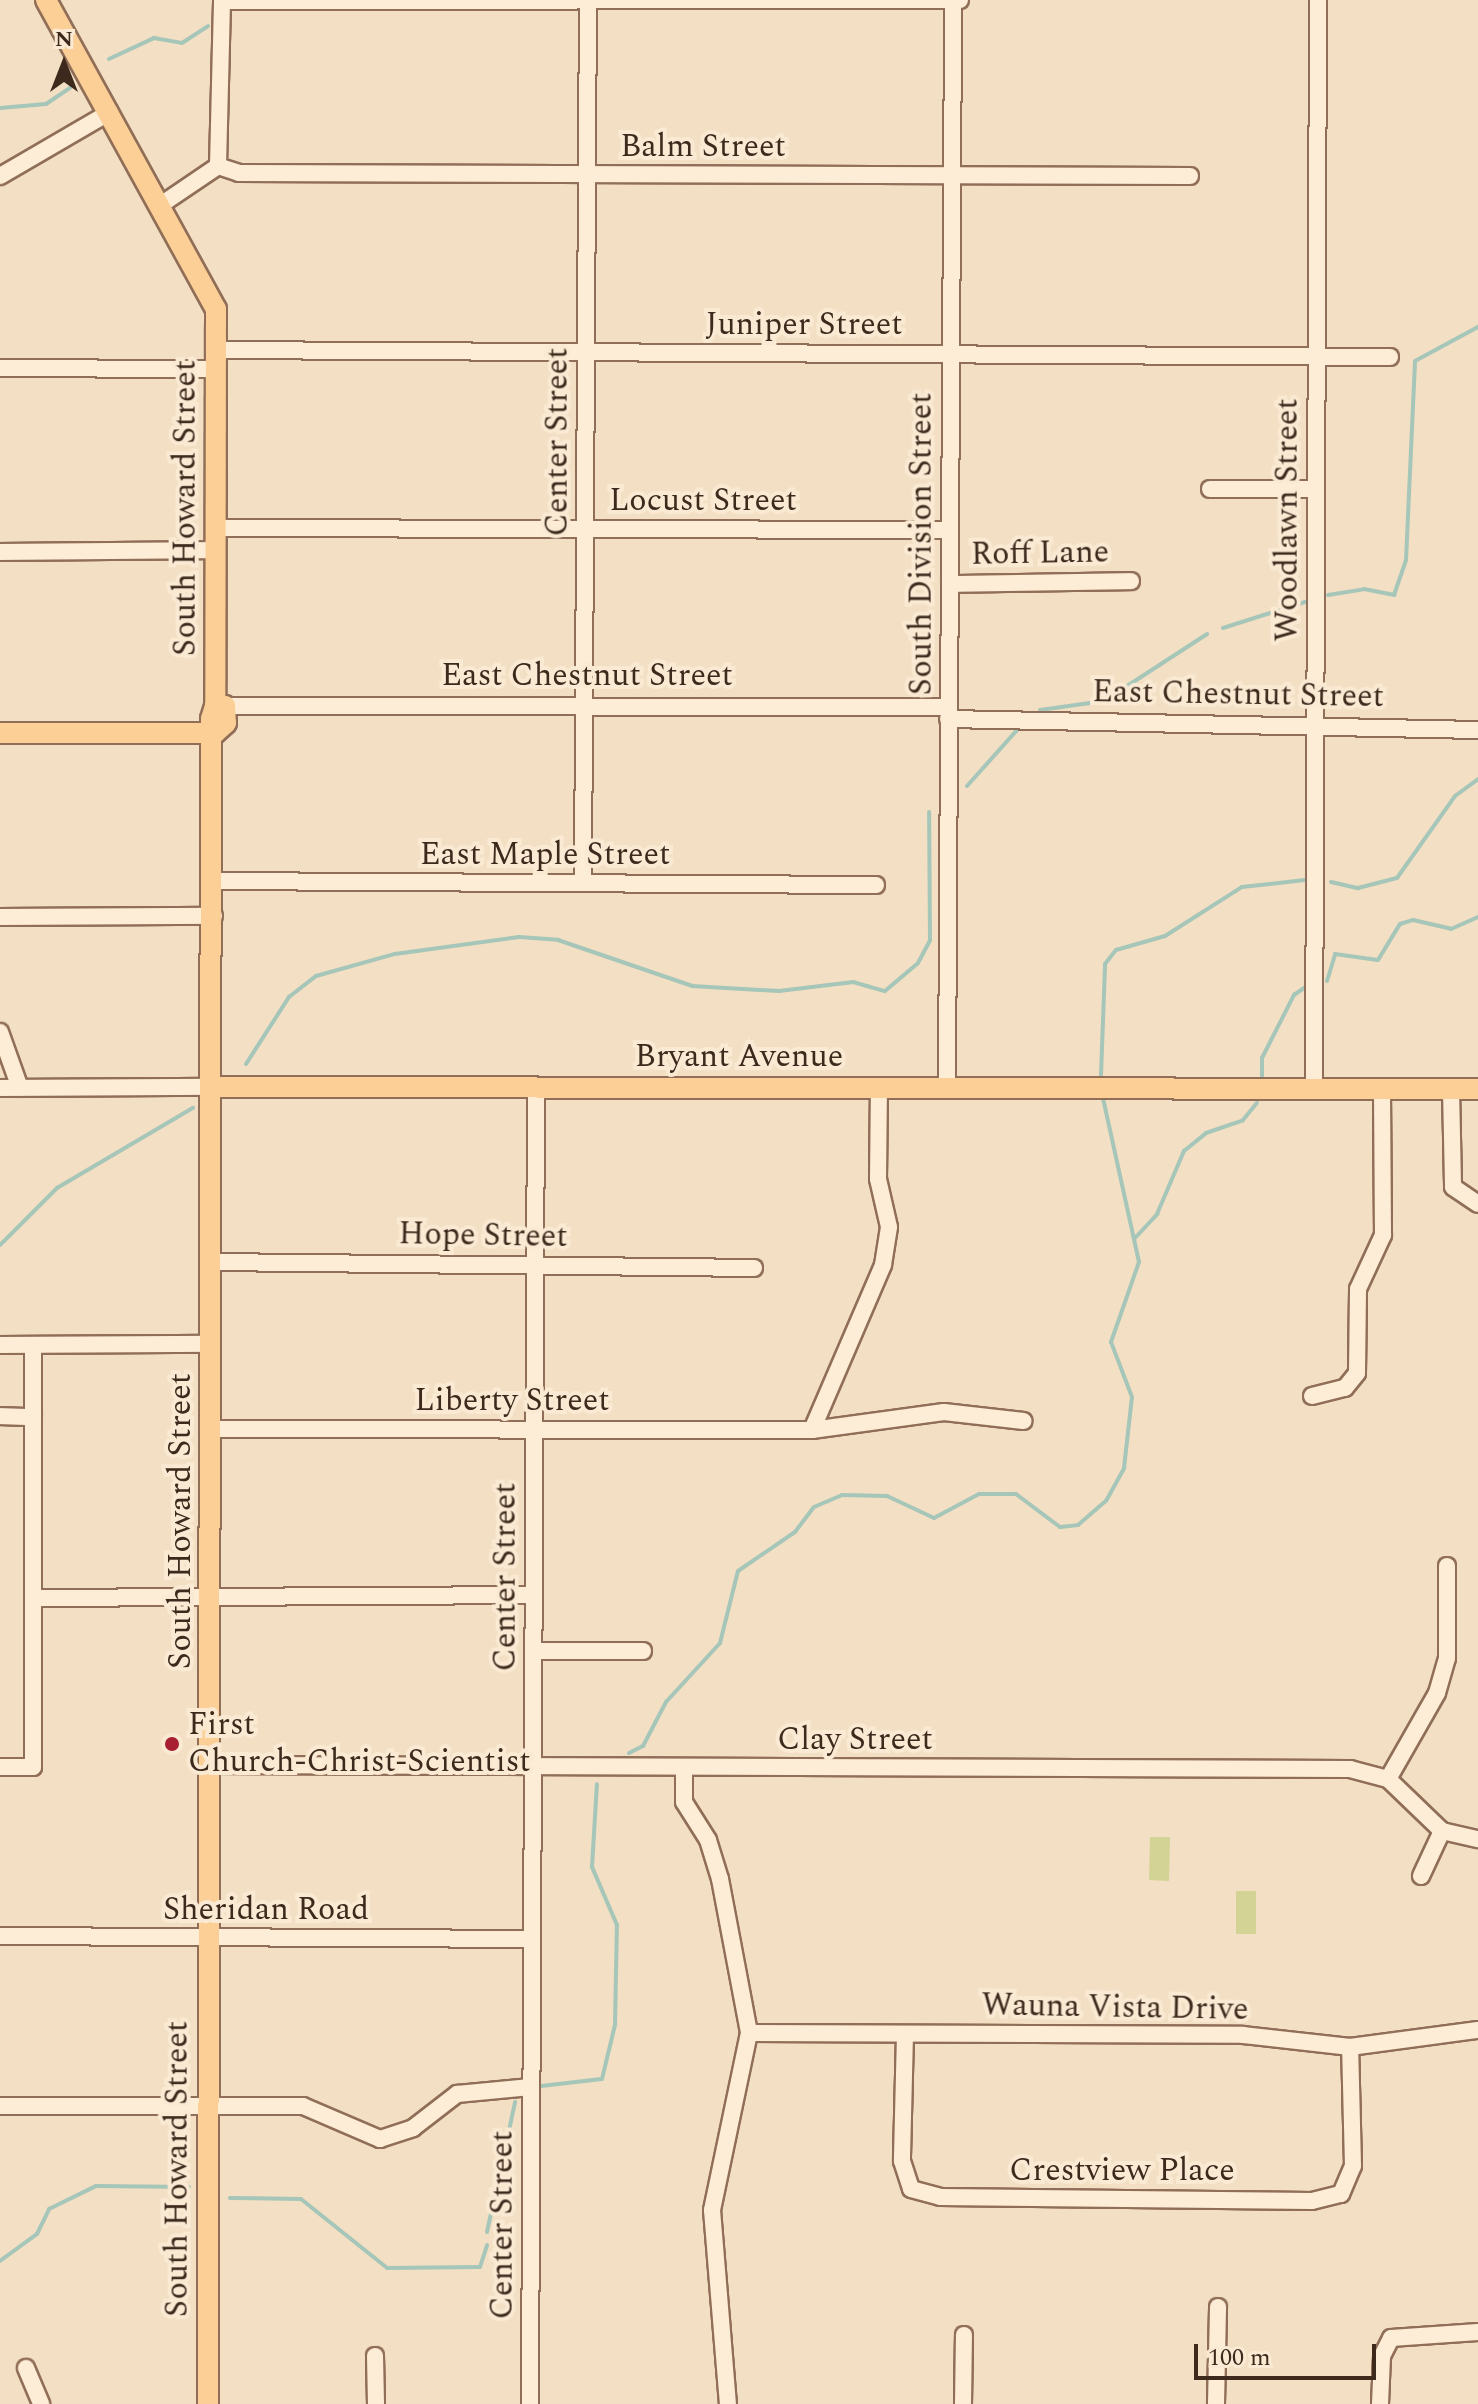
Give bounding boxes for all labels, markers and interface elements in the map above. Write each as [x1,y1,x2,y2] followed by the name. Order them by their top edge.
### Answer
[55,23,73,56] text: N
[24,24,104,104] north arrow
[620,128,786,166] street label: Balm Street
[705,306,903,344] street label: Juniper Street
[539,348,577,536] street label: Center Street
[167,360,205,656] street label: South Howard Street
[903,393,941,695] street label: South Division Street
[1269,398,1307,642] street label: Woodlawn Street
[609,482,797,520] street label: Locust Street
[971,534,1109,574] street label: Roff Lane
[441,657,733,695] street label: East Chestnut Street
[1092,673,1384,717] street label: East Chestnut Street
[420,836,670,874] street label: East Maple Street
[635,1038,843,1076] street label: Bryant Avenue
[398,1215,568,1257] street label: Hope Street
[162,1373,200,1669] street label: South Howard Street
[414,1382,610,1420] street label: Liberty Street
[487,1483,525,1671] street label: Center Street
[188,1707,530,1782] place label: First Church-Christ-Scientist
[777,1721,933,1759] street label: Clay Street
[163,1735,181,1753] marker: First Church-Christ-Scientist
[163,1891,369,1929] street label: Sheridan Road
[981,1986,1249,2030] street label: Wauna Vista Drive
[159,2021,197,2317] street label: South Howard Street
[484,2131,522,2319] street label: Center Street
[1009,2152,1235,2190] street label: Crestview Place
[1198,2328,1380,2378] scale bar
[1208,2340,1271,2376] text: 100 m

